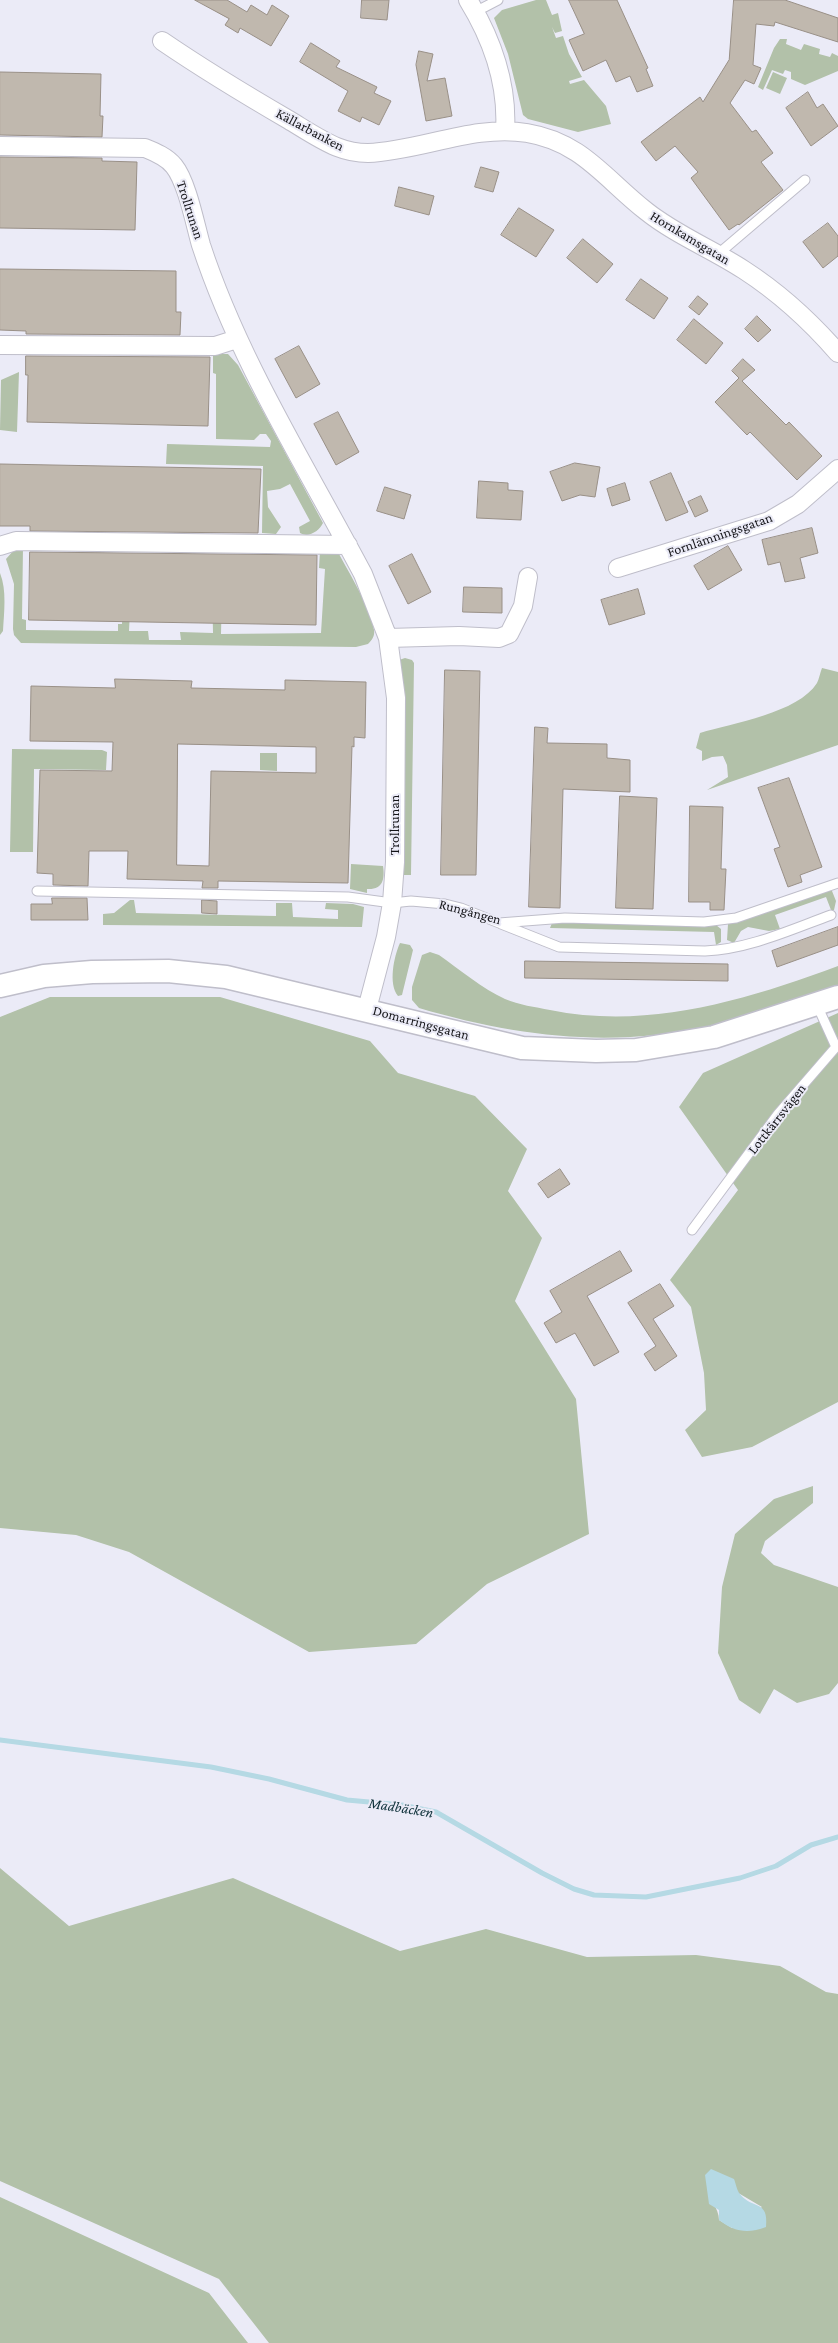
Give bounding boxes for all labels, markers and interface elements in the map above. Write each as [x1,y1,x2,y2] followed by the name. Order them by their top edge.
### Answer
[273,105,347,155] street label: Källarbanken
[173,179,207,241] street label: Trollrunan
[647,208,733,268] street label: Hornkamsgatan
[665,509,775,561] street label: Fornlämningsgatan
[387,795,403,855] street label: Trollrunan
[437,896,503,928] street label: Rungången
[371,1002,471,1044] street label: Domarringsgatan
[744,1080,810,1158] street label: Lottkärrsvägen
[367,1794,435,1822] water label: Madbäcken

